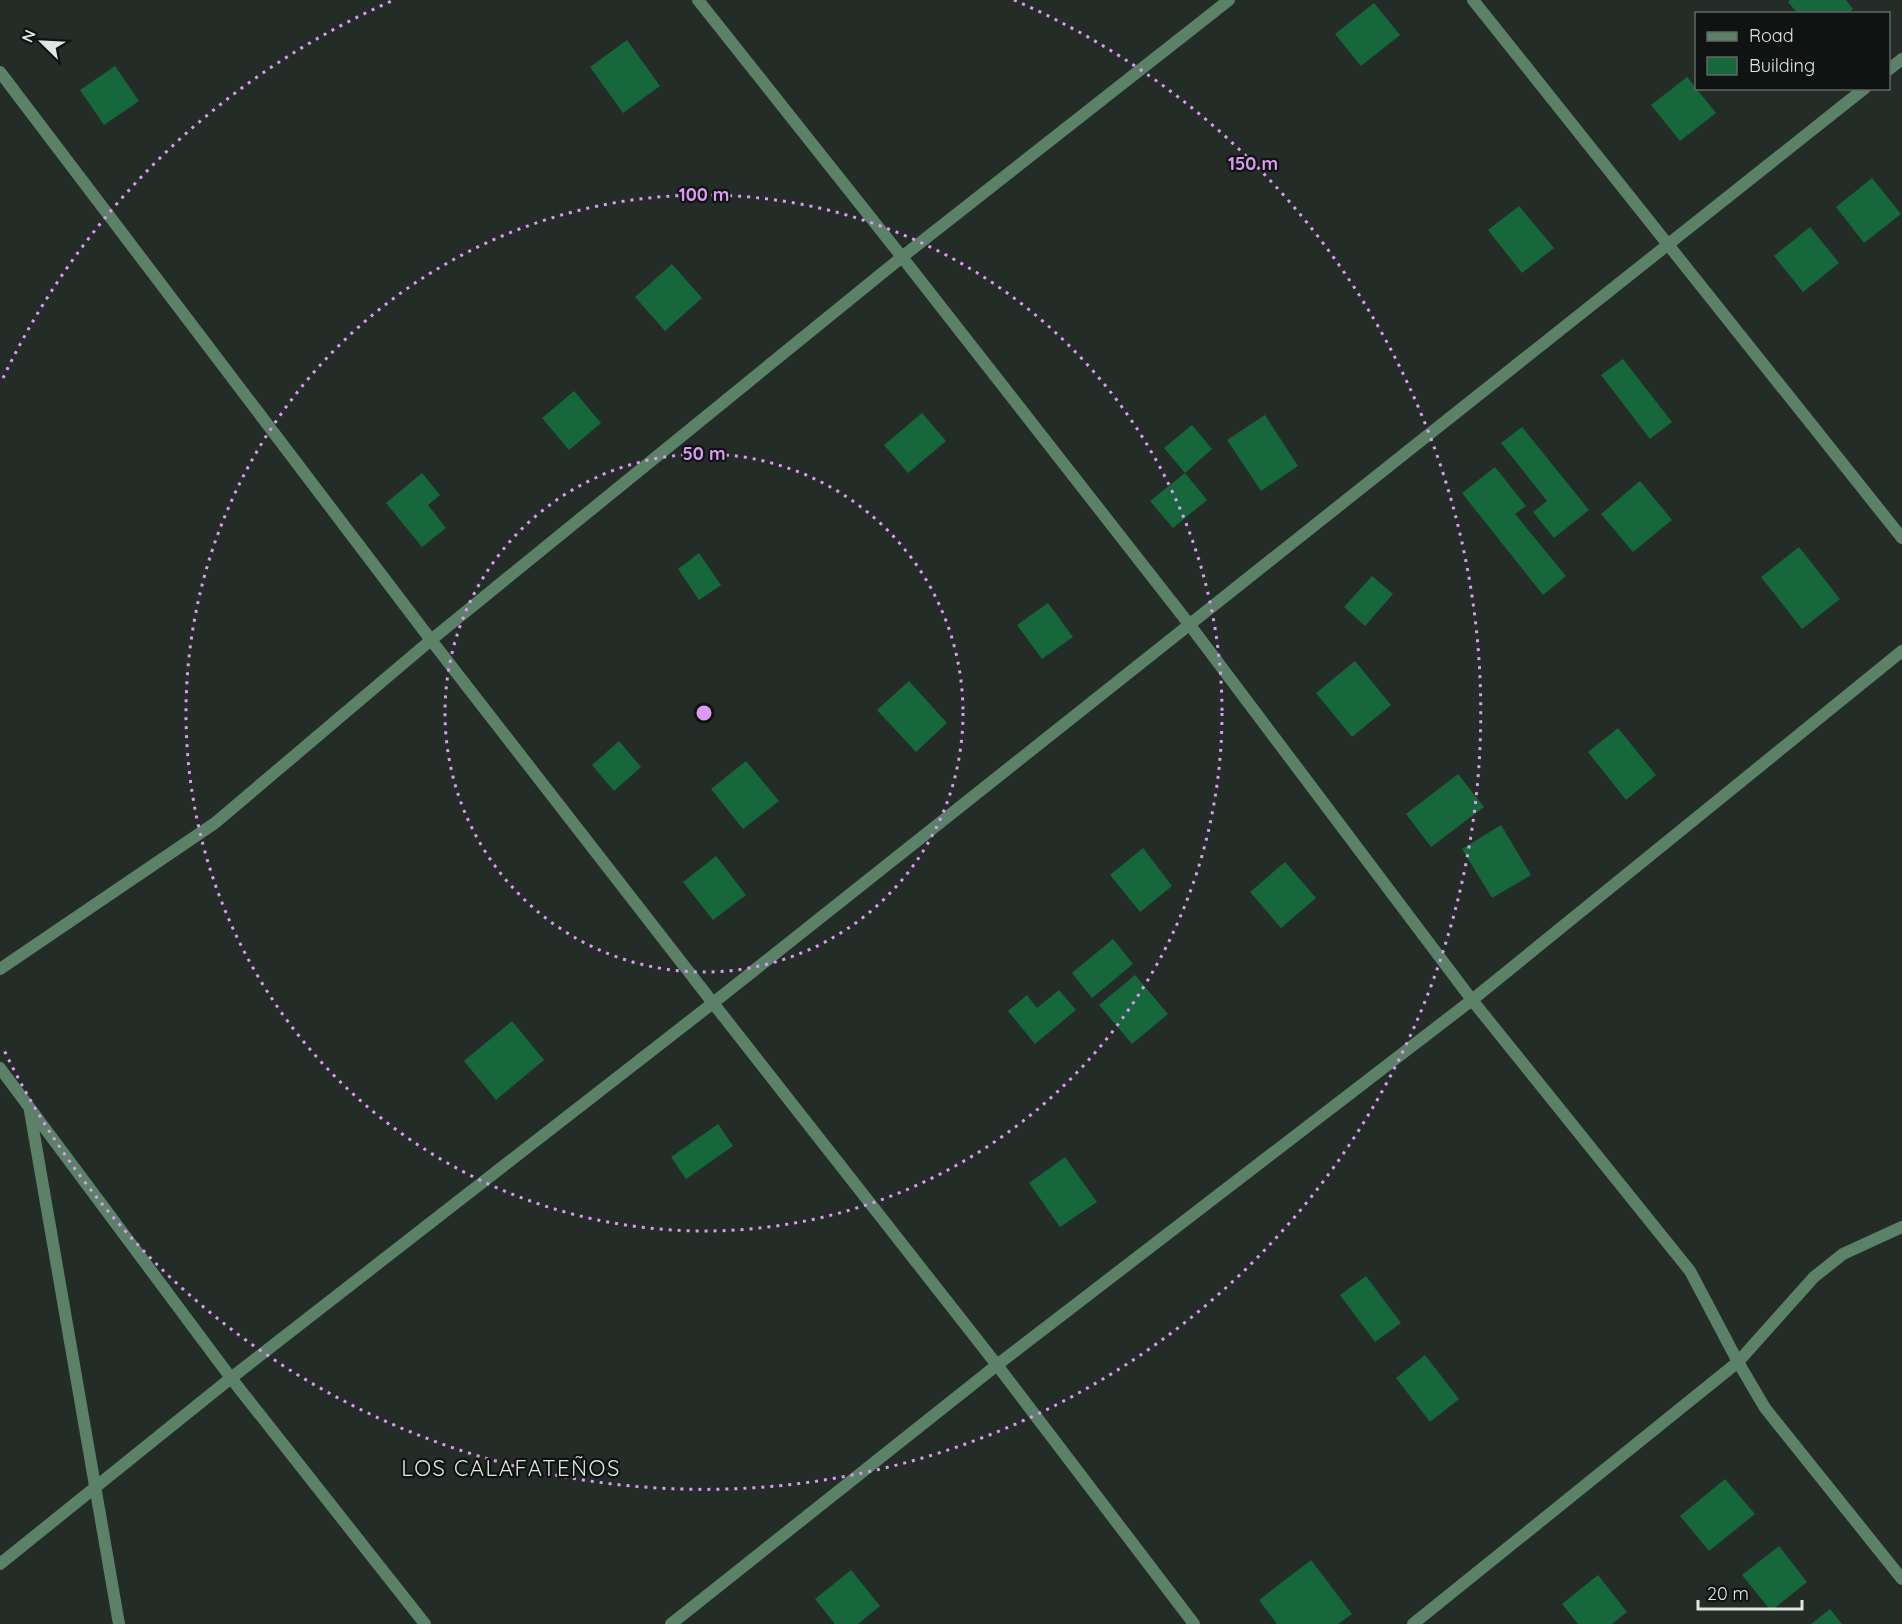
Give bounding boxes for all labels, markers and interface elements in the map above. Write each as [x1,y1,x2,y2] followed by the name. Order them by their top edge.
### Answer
[12,12,72,72] north arrow
[1695,12,1890,90] legend
[1749,24,1794,47] text: Road
[17,26,40,45] text: N
[1749,54,1815,77] text: Building
[1228,152,1278,175] text: 150 m
[679,183,729,206] text: 100 m
[682,442,726,465] text: 50 m
[694,703,714,723] centre of rings
[401,1454,621,1482] district label: LOS CALAFATEÑOS
[1698,1573,1802,1611] scale bar
[1707,1582,1749,1605] text: 20 m

